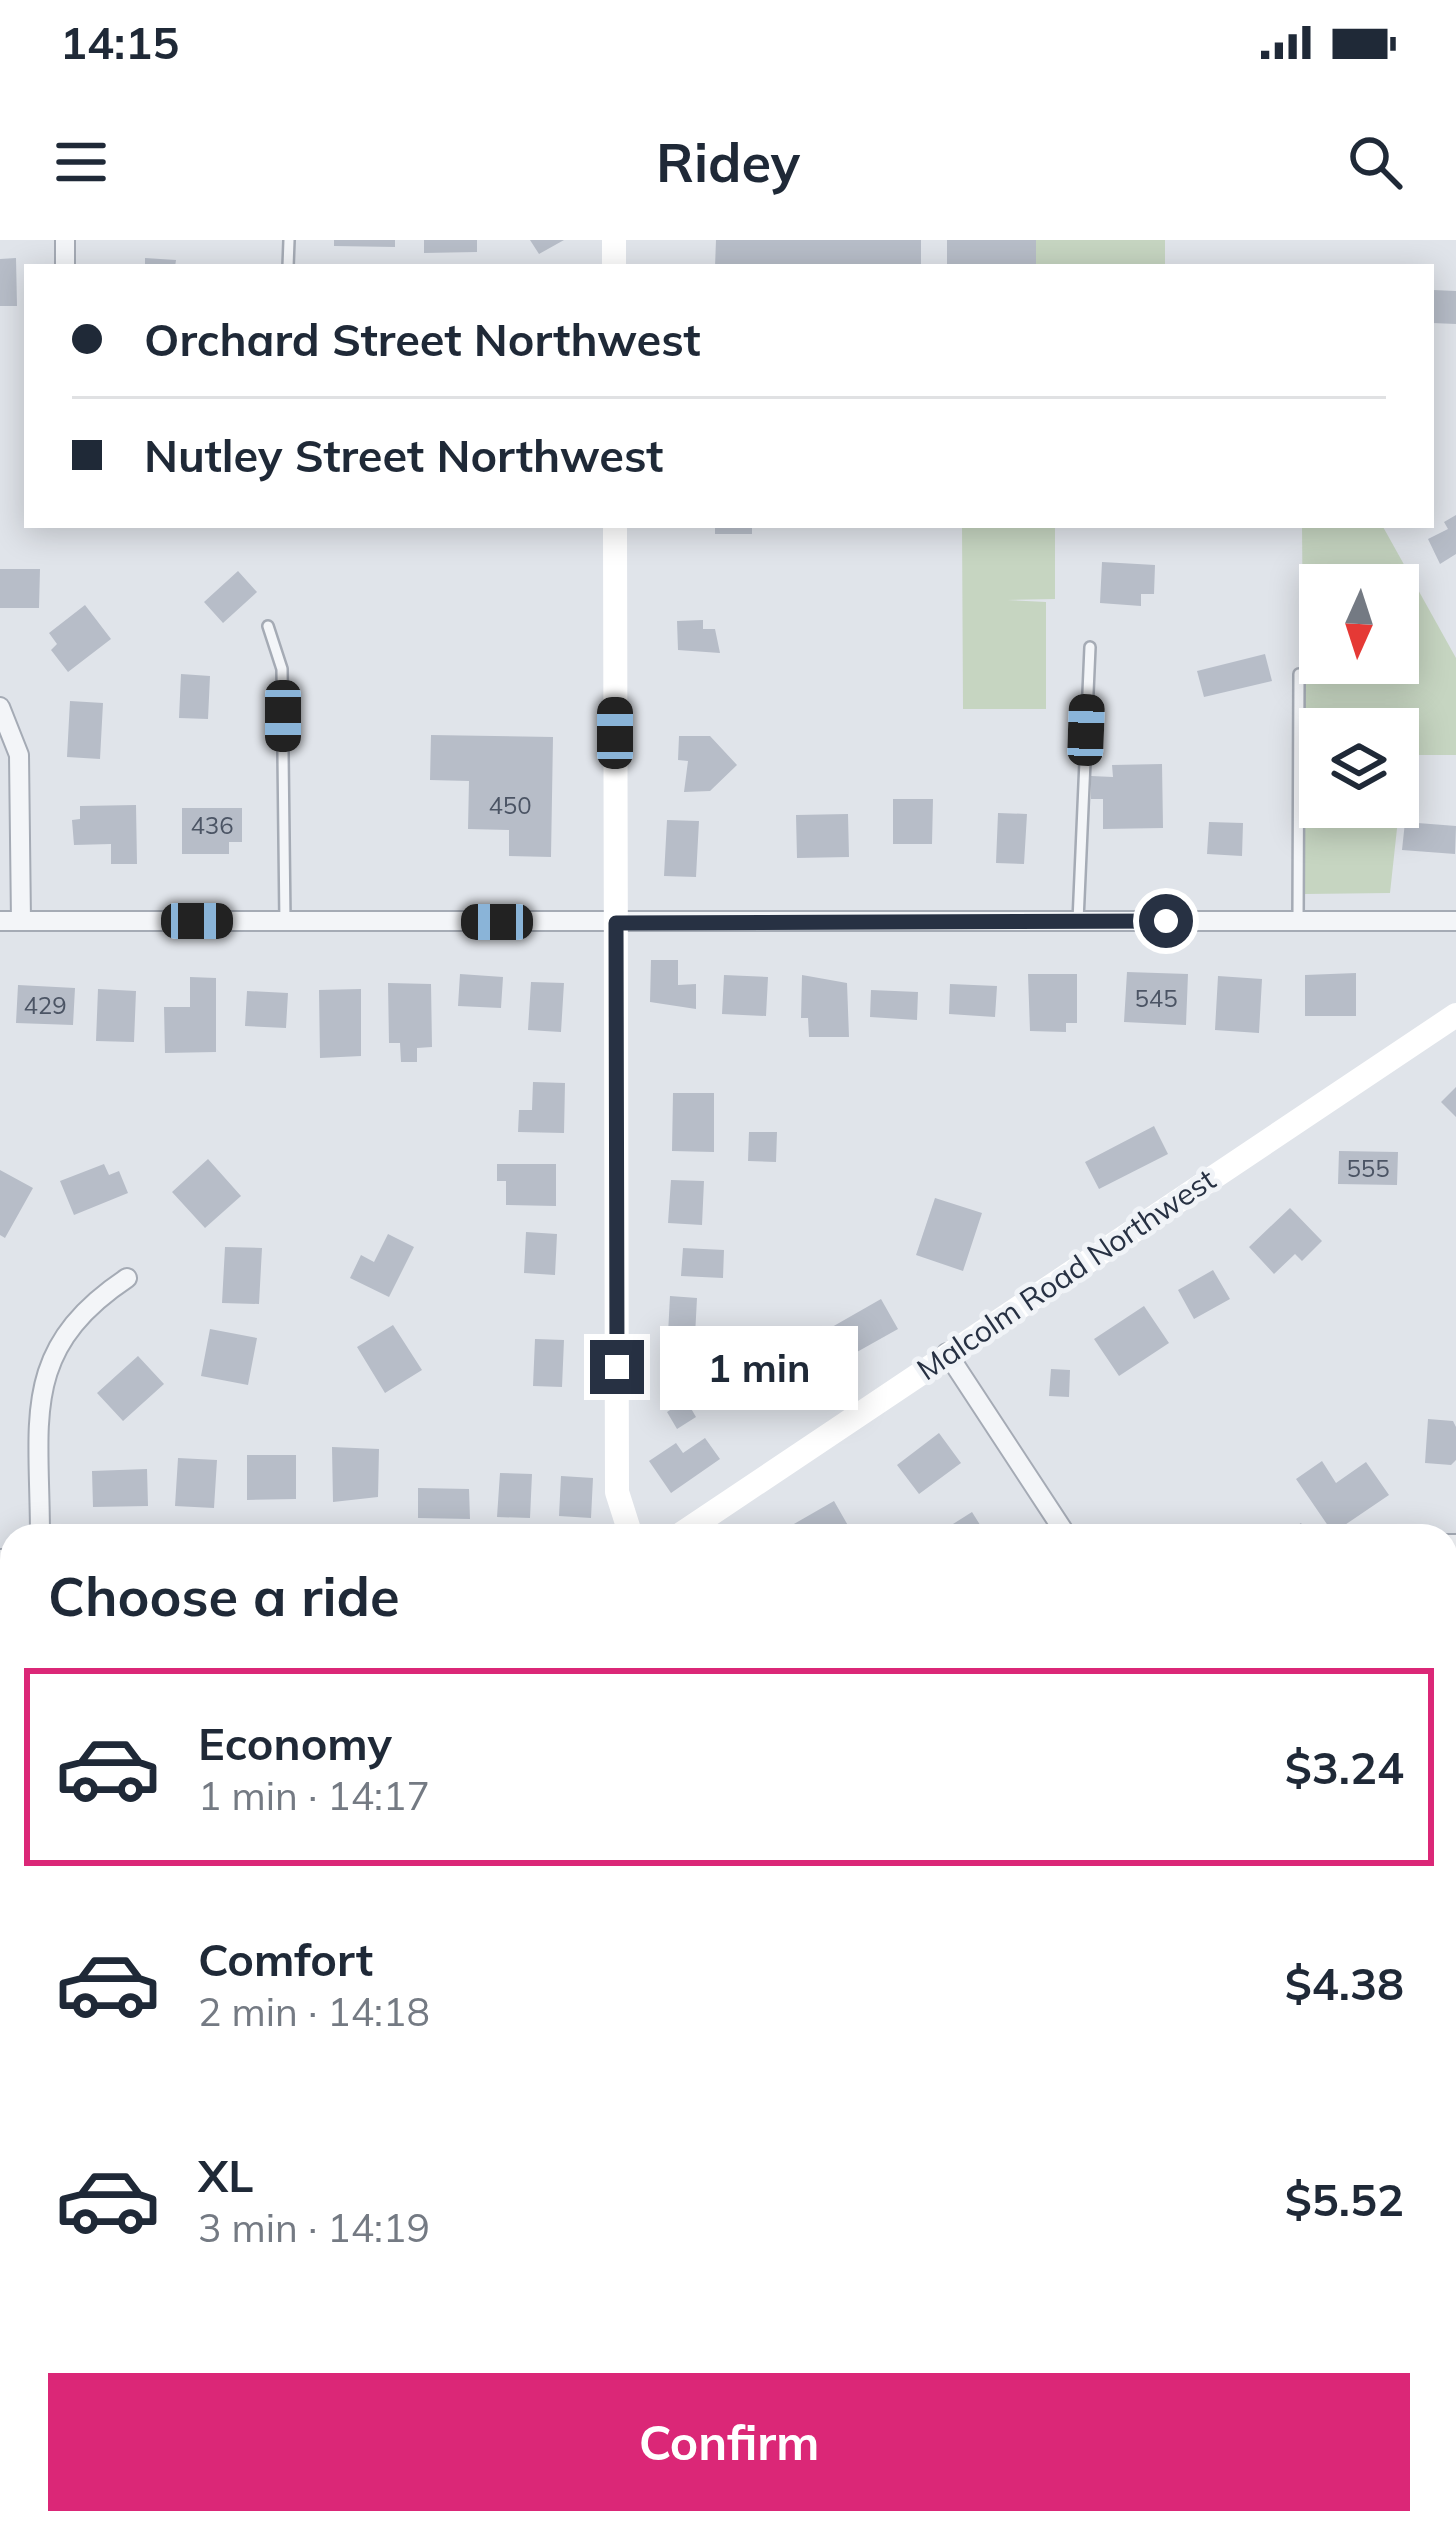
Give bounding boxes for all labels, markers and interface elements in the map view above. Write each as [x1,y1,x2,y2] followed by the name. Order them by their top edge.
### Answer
[60,14,179,70] text: 14:15
[656,128,800,196] text: Ridey
[48,129,114,195] icon: menu
[1342,129,1408,195] icon: search
[144,311,701,367] text: Orchard Street Northwest
[144,427,663,483] text: Nutley Street Northwest
[1299,564,1419,684] north arrow
[1299,564,1419,828] map controls
[265,680,301,752] car
[1067,693,1105,767] car
[597,697,633,769] car
[1299,708,1419,828] button: layers
[488,790,532,820] house number: 450
[190,810,234,840] house number: 436
[1139,894,1193,948] route start
[161,903,233,939] car
[461,904,533,940] car
[1134,983,1178,1013] house number: 545
[23,990,67,1020] house number: 429
[1346,1153,1390,1183] house number: 555
[910,1160,1222,1388] street label: Malcolm Road Northwest
[659,1325,857,1409] callout: 1 min
[590,1340,644,1394] route end
[708,1343,810,1392] text: 1 min
[48,1562,400,1630] text: Choose a ride
[54,1713,162,1821] icon: car
[198,1715,392,1771] text: Economy
[1285,1739,1404,1795] text: $3.24
[198,1771,430,1820] text: 1 min · 14:17
[54,1929,162,2037] icon: car
[198,1931,373,1987] text: Comfort
[1285,1955,1404,2011] text: $4.38
[198,1987,430,2036] text: 2 min · 14:18
[54,2145,162,2253] icon: car
[198,2147,253,2203] text: XL
[1285,2171,1404,2227] text: $5.52
[198,2203,430,2252] text: 3 min · 14:19
[48,2373,1410,2511] button: Confirm

